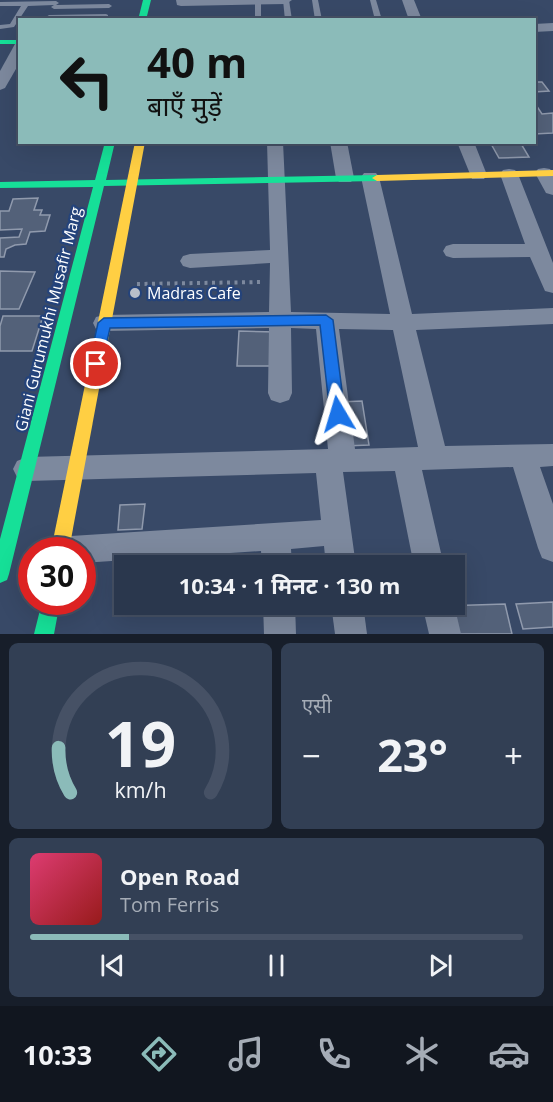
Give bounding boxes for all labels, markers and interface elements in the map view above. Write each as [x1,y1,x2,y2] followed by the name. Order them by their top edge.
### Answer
[147,33,247,90] text: 40 m
[48,42,126,120] icon: left
[147,87,222,124] text: बाएँ मुड़ें
[9,204,87,434] street label: Giani Gurumukhi Musafir Marg
[147,282,241,304] place label: Madras Cafe
[128,286,142,300] marker: Madras Cafe
[70,338,121,389] pin
[79,347,112,380] icon: arrive
[306,382,370,446] position arrow
[18,537,96,615] speed limit sign: 30
[179,570,400,600] text: 10:34 · 1 मिनट · 130 m
[302,692,332,719] text: एसी
[105,700,176,785] text: 19
[377,724,448,785] text: 23°
[302,733,321,778] text: −
[504,733,523,778] text: +
[114,775,167,804] text: km/h
[120,861,240,891] text: Open Road
[120,891,219,918] text: Tom Ferris
[96,949,129,982] icon: previous
[260,949,293,982] icon: pause
[424,949,457,982] icon: next
[138,1033,180,1075] icon: directions
[225,1033,267,1075] icon: music
[313,1033,355,1075] icon: phone
[401,1033,443,1075] icon: climate
[488,1033,530,1075] icon: car
[23,1036,92,1073] text: 10:33

